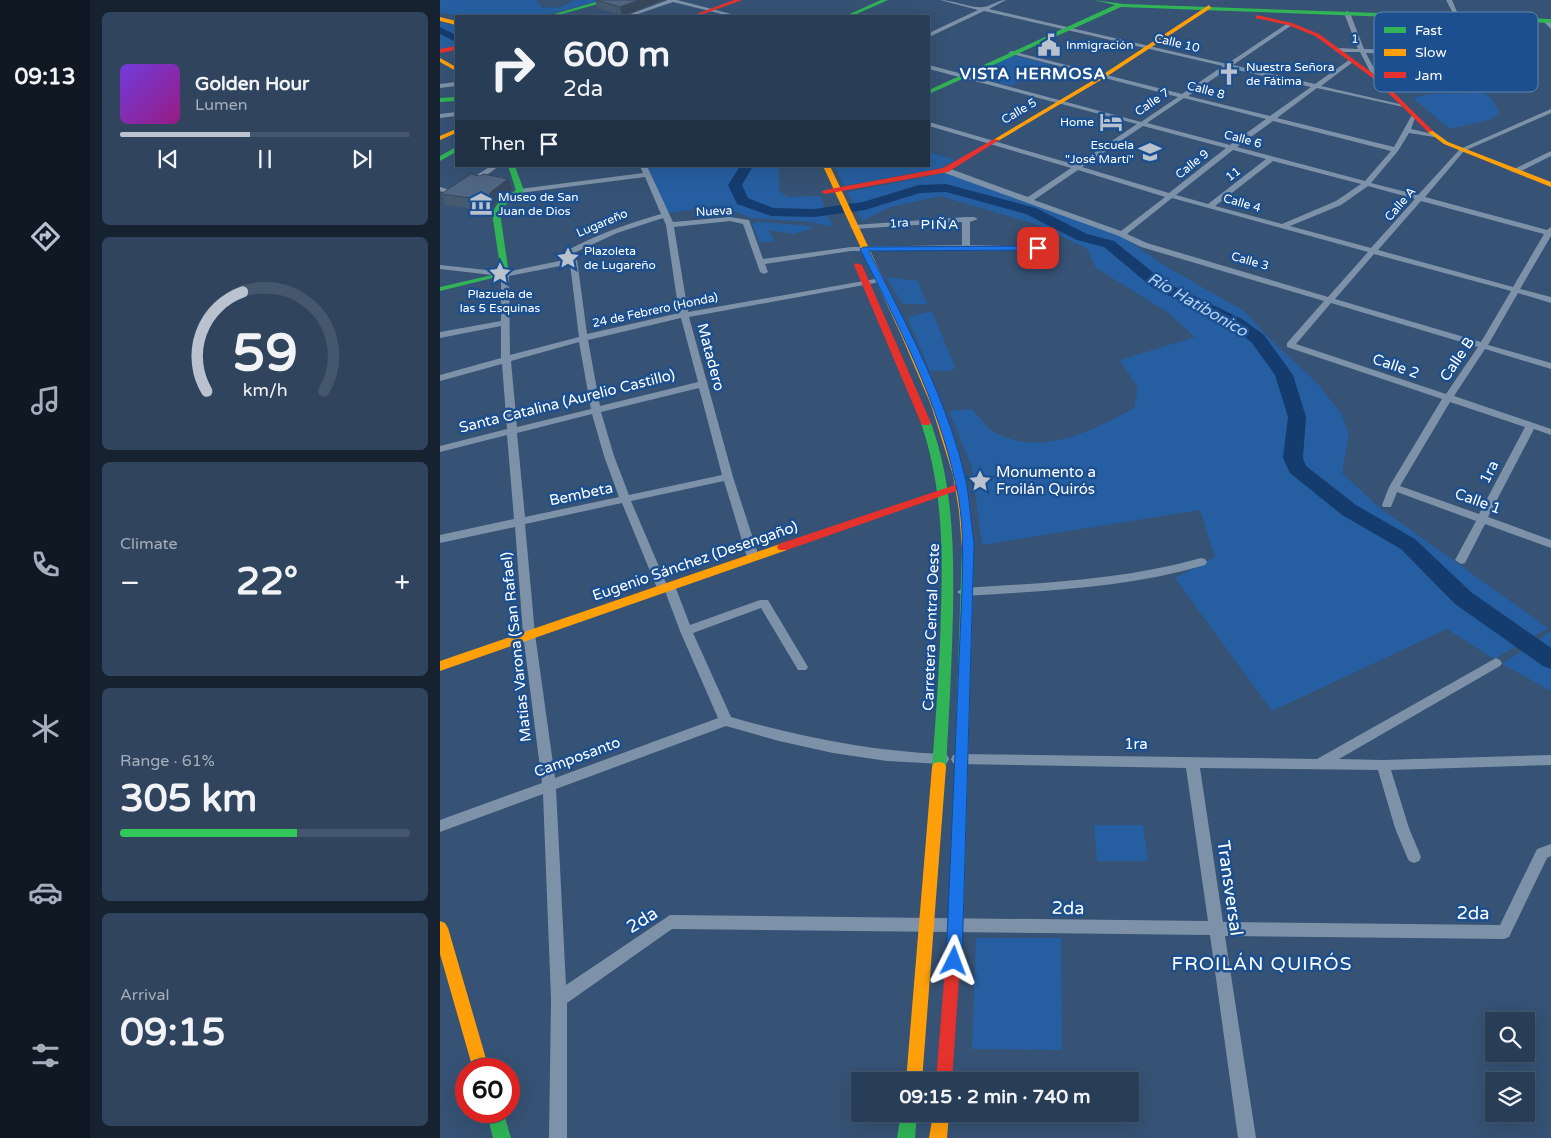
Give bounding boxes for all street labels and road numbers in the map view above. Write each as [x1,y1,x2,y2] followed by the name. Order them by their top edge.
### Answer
[1153,31,1201,55] street label: Calle 10
[1351,32,1359,46] street label: 1
[1186,78,1226,102] street label: Calle 8
[1132,85,1172,119] street label: Calle 7
[999,95,1039,127] street label: Calle 5
[1223,127,1263,151] street label: Calle 6
[1173,146,1211,182] street label: Calle 9
[1223,164,1243,184] street label: 11
[1382,184,1418,224] street label: Calle A
[1222,191,1263,215] street label: Calle 4
[695,203,733,219] street label: Nueva
[574,206,630,240] street label: Lugareño
[889,215,909,231] street label: 1ra
[1230,249,1270,273] street label: Calle 3
[591,290,719,330] street label: 24 de Febrero (Honda)
[693,321,729,393] street label: Matadero
[1436,334,1478,384] street label: Calle B
[1370,350,1422,382] street label: Calle 2
[457,365,677,437] street label: Santa Catalina (Aurelio Castillo)
[1476,457,1502,487] street label: 1ra
[547,478,615,510] street label: Bembeta
[1452,484,1504,518] street label: Calle 1
[590,517,800,605] street label: Eugenio Sánchez (Desengaño)
[919,543,943,711] street label: Carretera Central Oeste
[497,551,535,743] street label: Matías Varona (San Rafael)
[531,733,623,781] street label: Camposanto
[1124,735,1148,753] street label: 1ra
[1212,839,1248,937] street label: Transversal
[1051,897,1085,919] street label: 2da
[622,902,662,938] street label: 2da
[1456,902,1490,924] street label: 2da

